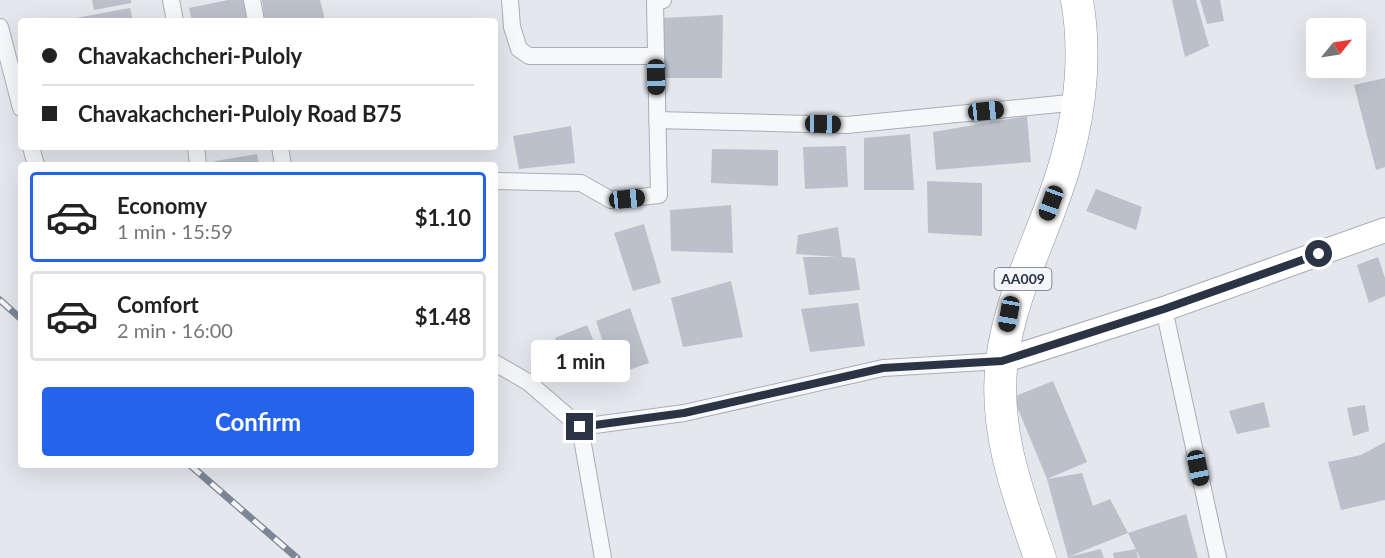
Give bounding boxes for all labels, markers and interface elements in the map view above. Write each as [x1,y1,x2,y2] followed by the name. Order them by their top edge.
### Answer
[1306,18,1366,78] north arrow
[1306,18,1366,78] map controls
[78,42,302,69] text: Chavakachcheri-Puloly
[647,59,665,95] car
[78,100,402,127] text: Chavakachcheri-Puloly Road B75
[967,100,1005,122] car
[805,115,841,133] car
[1036,183,1066,223] car
[608,188,646,210] car
[45,190,99,244] icon: car
[117,192,207,219] text: Economy
[415,204,471,231] text: $1.10
[117,219,233,243] text: 1 min · 15:59
[1305,240,1332,267] route start
[994,268,1052,290] road number: AA009
[45,289,99,343] icon: car
[117,291,199,318] text: Comfort
[997,295,1021,333] car
[415,303,471,330] text: $1.48
[117,318,233,342] text: 2 min · 16:00
[530,340,630,382] callout: 1 min
[556,349,605,373] text: 1 min
[42,387,474,456] button: Confirm
[566,413,593,440] route end
[1185,449,1211,487] car

